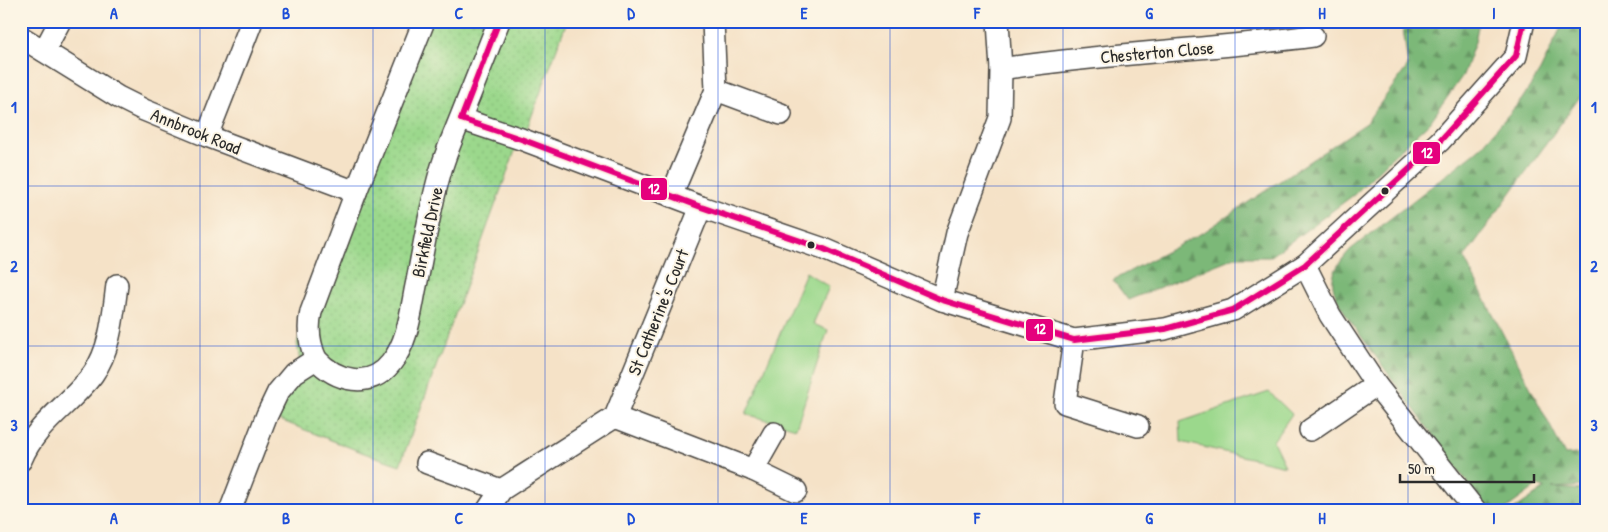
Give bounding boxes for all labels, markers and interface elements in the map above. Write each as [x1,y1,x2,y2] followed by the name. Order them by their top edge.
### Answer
[110,2,118,24] text: A
[282,2,290,24] text: B
[455,2,464,24] text: C
[627,2,635,24] text: D
[800,2,808,24] text: E
[973,2,981,24] text: F
[1145,2,1153,24] text: G
[1318,2,1326,24] text: H
[1492,2,1496,24] text: I
[1099,35,1215,69] street label: Chesterton Close
[11,96,17,118] text: 1
[1591,96,1597,118] text: 1
[147,102,245,160] street label: Annbrook Road
[1412,141,1441,165] line badge: 12
[1421,143,1433,162] text: 12
[640,177,668,201] line badge: 12
[648,179,660,198] text: 12
[405,185,449,279] street label: Birkfield Drive
[1380,186,1390,196] unlabelled marker
[806,240,816,250] unlabelled marker
[621,244,695,379] street label: St Catherine's Court
[10,255,18,277] text: 2
[1590,255,1598,277] text: 2
[1025,318,1054,342] line badge: 12
[1034,319,1046,338] text: 12
[10,414,18,436] text: 3
[1590,414,1598,436] text: 3
[1400,452,1534,484] scale bar
[1408,458,1435,479] text: 50 m
[110,507,118,529] text: A
[282,507,290,529] text: B
[455,507,464,529] text: C
[627,507,635,529] text: D
[800,507,808,529] text: E
[973,507,981,529] text: F
[1145,507,1153,529] text: G
[1318,507,1326,529] text: H
[1492,507,1496,529] text: I

